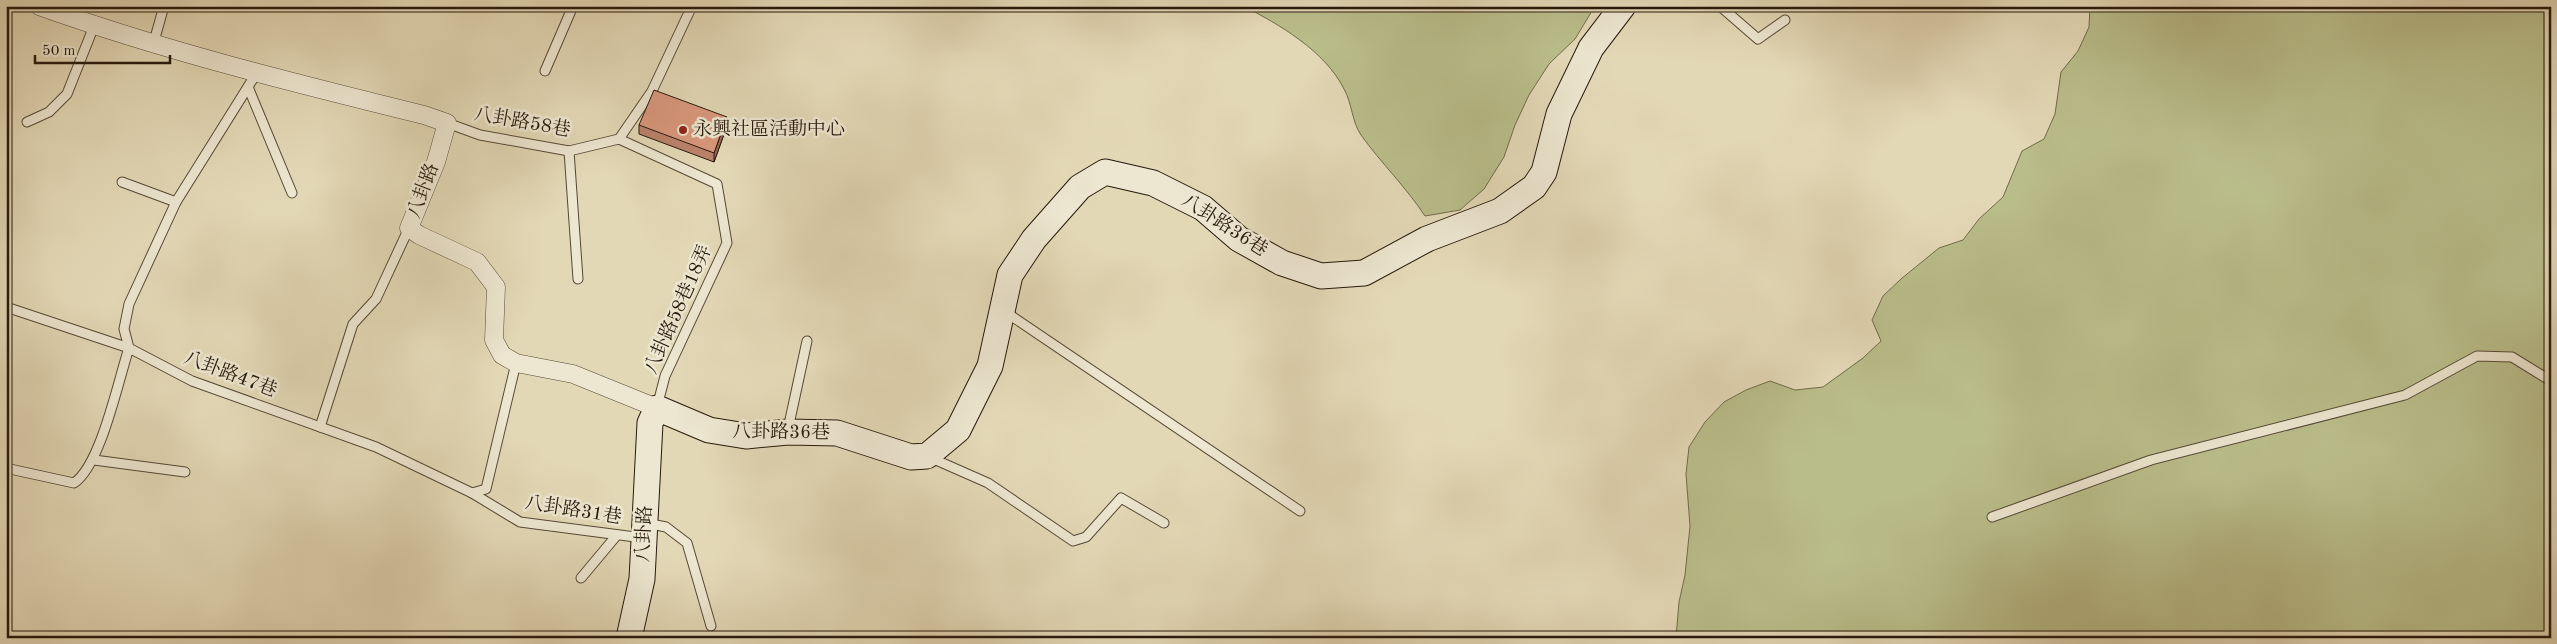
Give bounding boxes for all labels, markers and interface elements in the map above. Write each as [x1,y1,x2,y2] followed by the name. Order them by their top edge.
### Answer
[35,32,170,64] scale bar
[42,44,76,59] text: 50 m
[472,103,572,141] street label: 八卦路58巷
[693,119,845,140] place label: 永興社區活動中心
[677,124,689,136] marker: 永興社區活動中心
[403,160,443,221] street label: 八卦路
[1178,190,1271,261] street label: 八卦路36巷
[640,242,716,377] street label: 八卦路58巷18弄
[181,347,280,401] street label: 八卦路47巷
[732,421,830,443] street label: 八卦路36巷
[523,492,623,528] street label: 八卦路31巷
[632,505,656,563] street label: 八卦路

